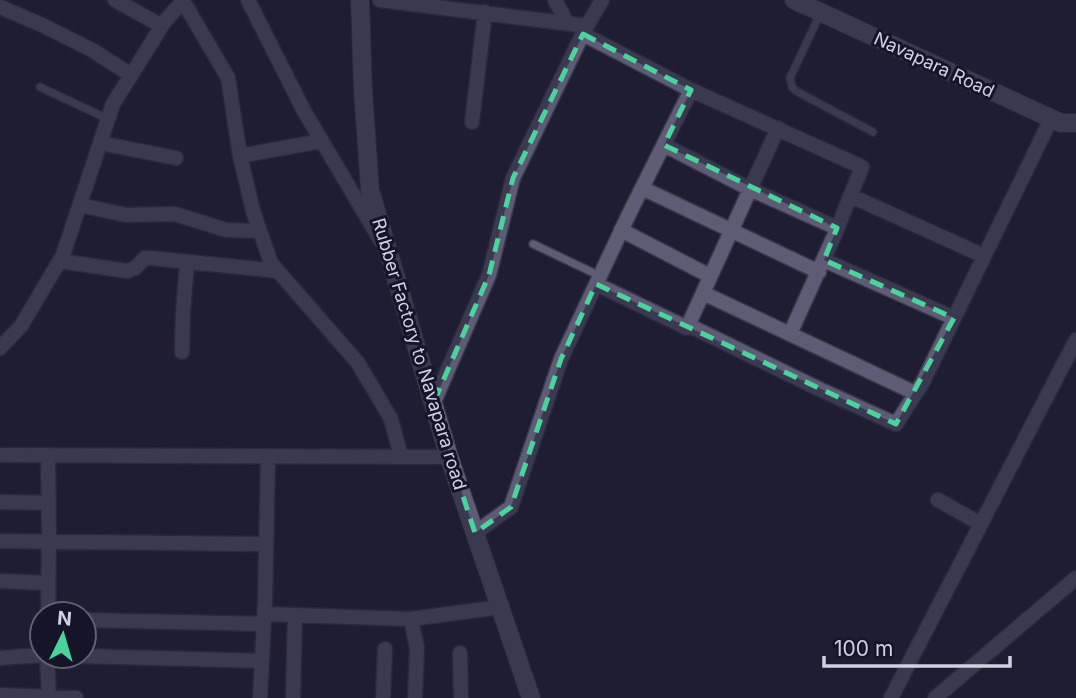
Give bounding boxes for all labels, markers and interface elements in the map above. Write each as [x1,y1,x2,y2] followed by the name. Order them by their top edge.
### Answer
[871,28,998,102] street label: Navapara Road
[368,216,471,492] street label: Rubber Factory to Navapara road
[28,600,98,670] north arrow
[56,606,73,631] text: N
[824,624,1010,668] scale bar
[834,636,893,661] text: 100 m

